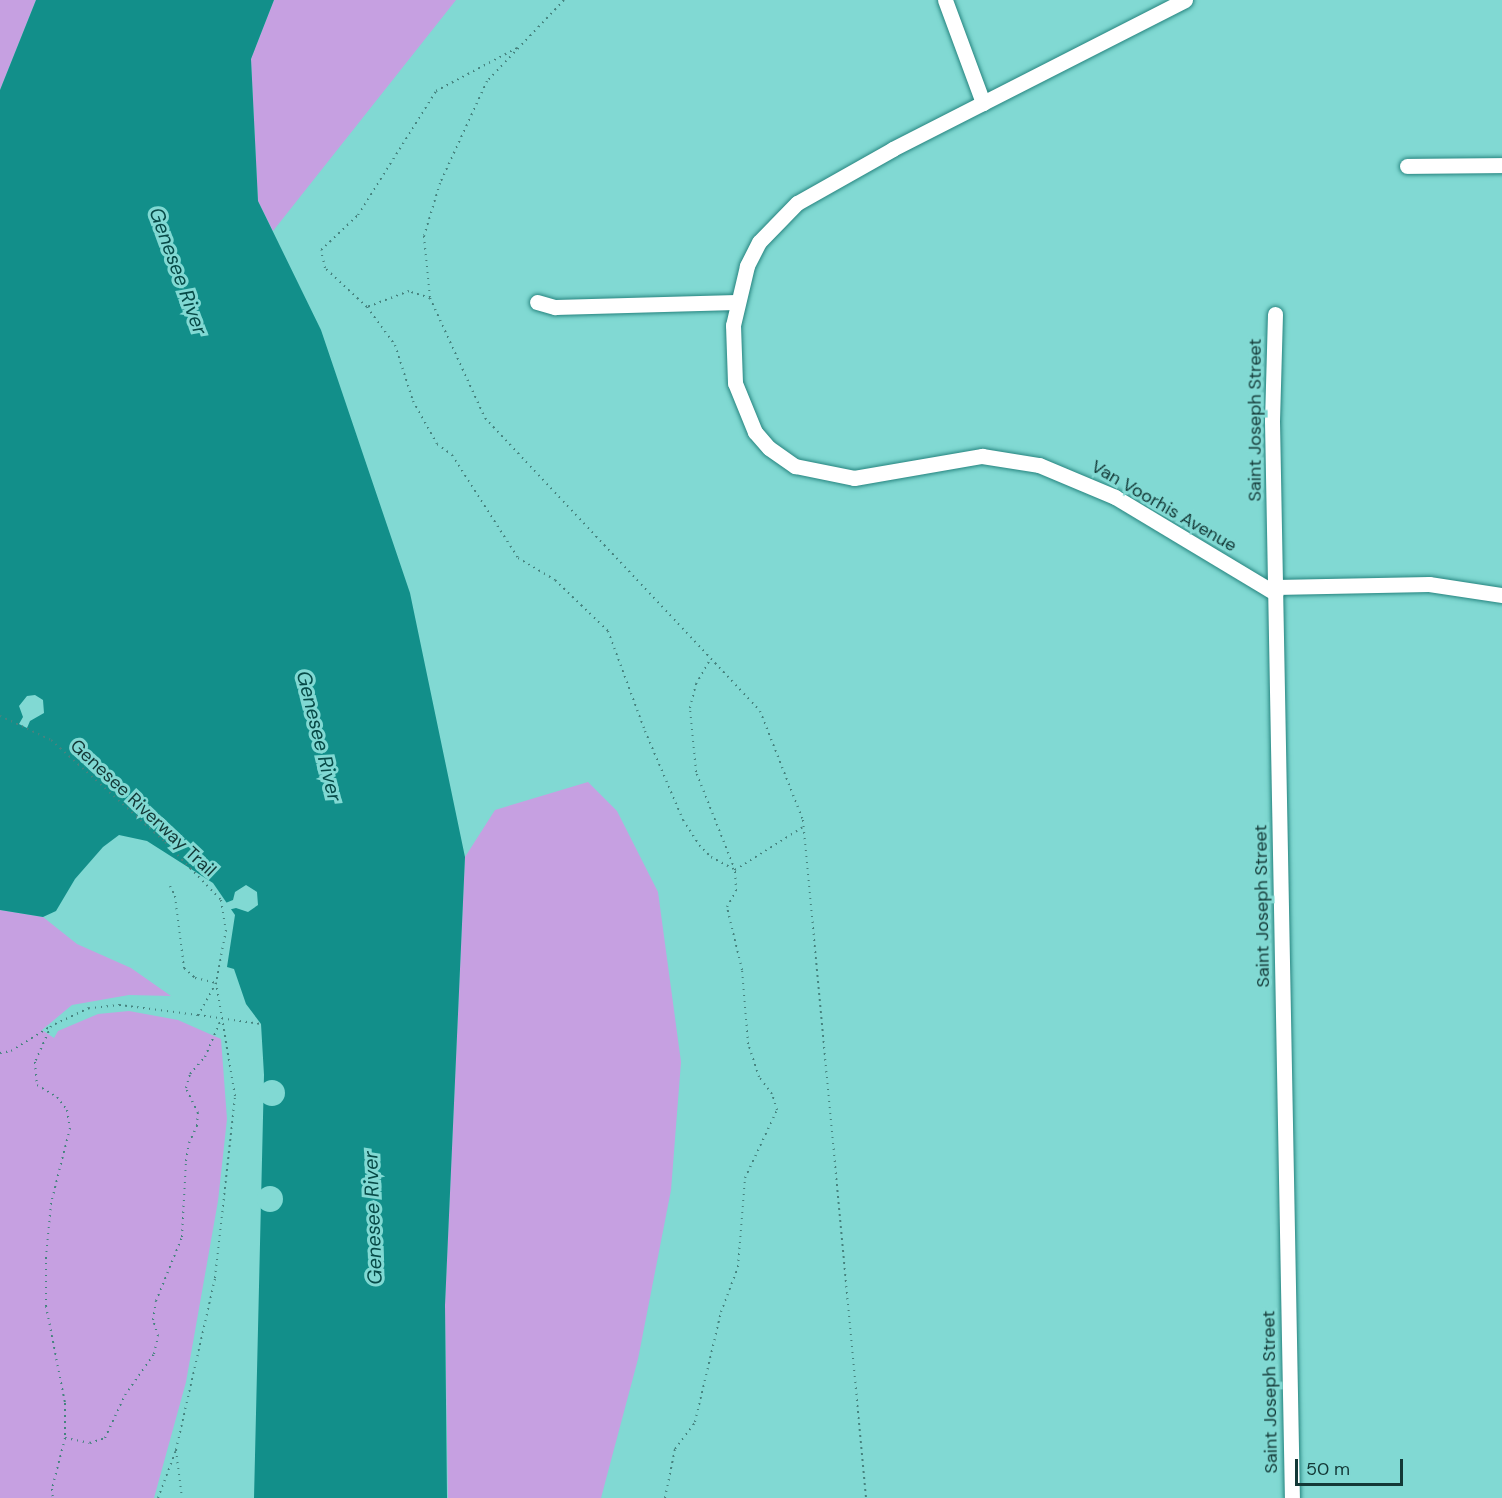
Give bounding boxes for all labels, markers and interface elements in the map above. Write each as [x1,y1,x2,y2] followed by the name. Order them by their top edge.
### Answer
[144,204,212,338] water label: Genesee River
[1244,338,1266,502] street label: Saint Joseph Street
[1087,456,1241,556] street label: Van Voorhis Avenue
[291,668,347,804] water label: Genesee River
[66,735,220,881] street label: Genesee Riverway Trail
[1250,824,1274,988] street label: Saint Joseph Street
[359,1151,387,1285] water label: Genesee River
[1258,1310,1282,1474] street label: Saint Joseph Street
[1298,1447,1406,1485] scale bar
[1306,1457,1350,1481] text: 50 m

